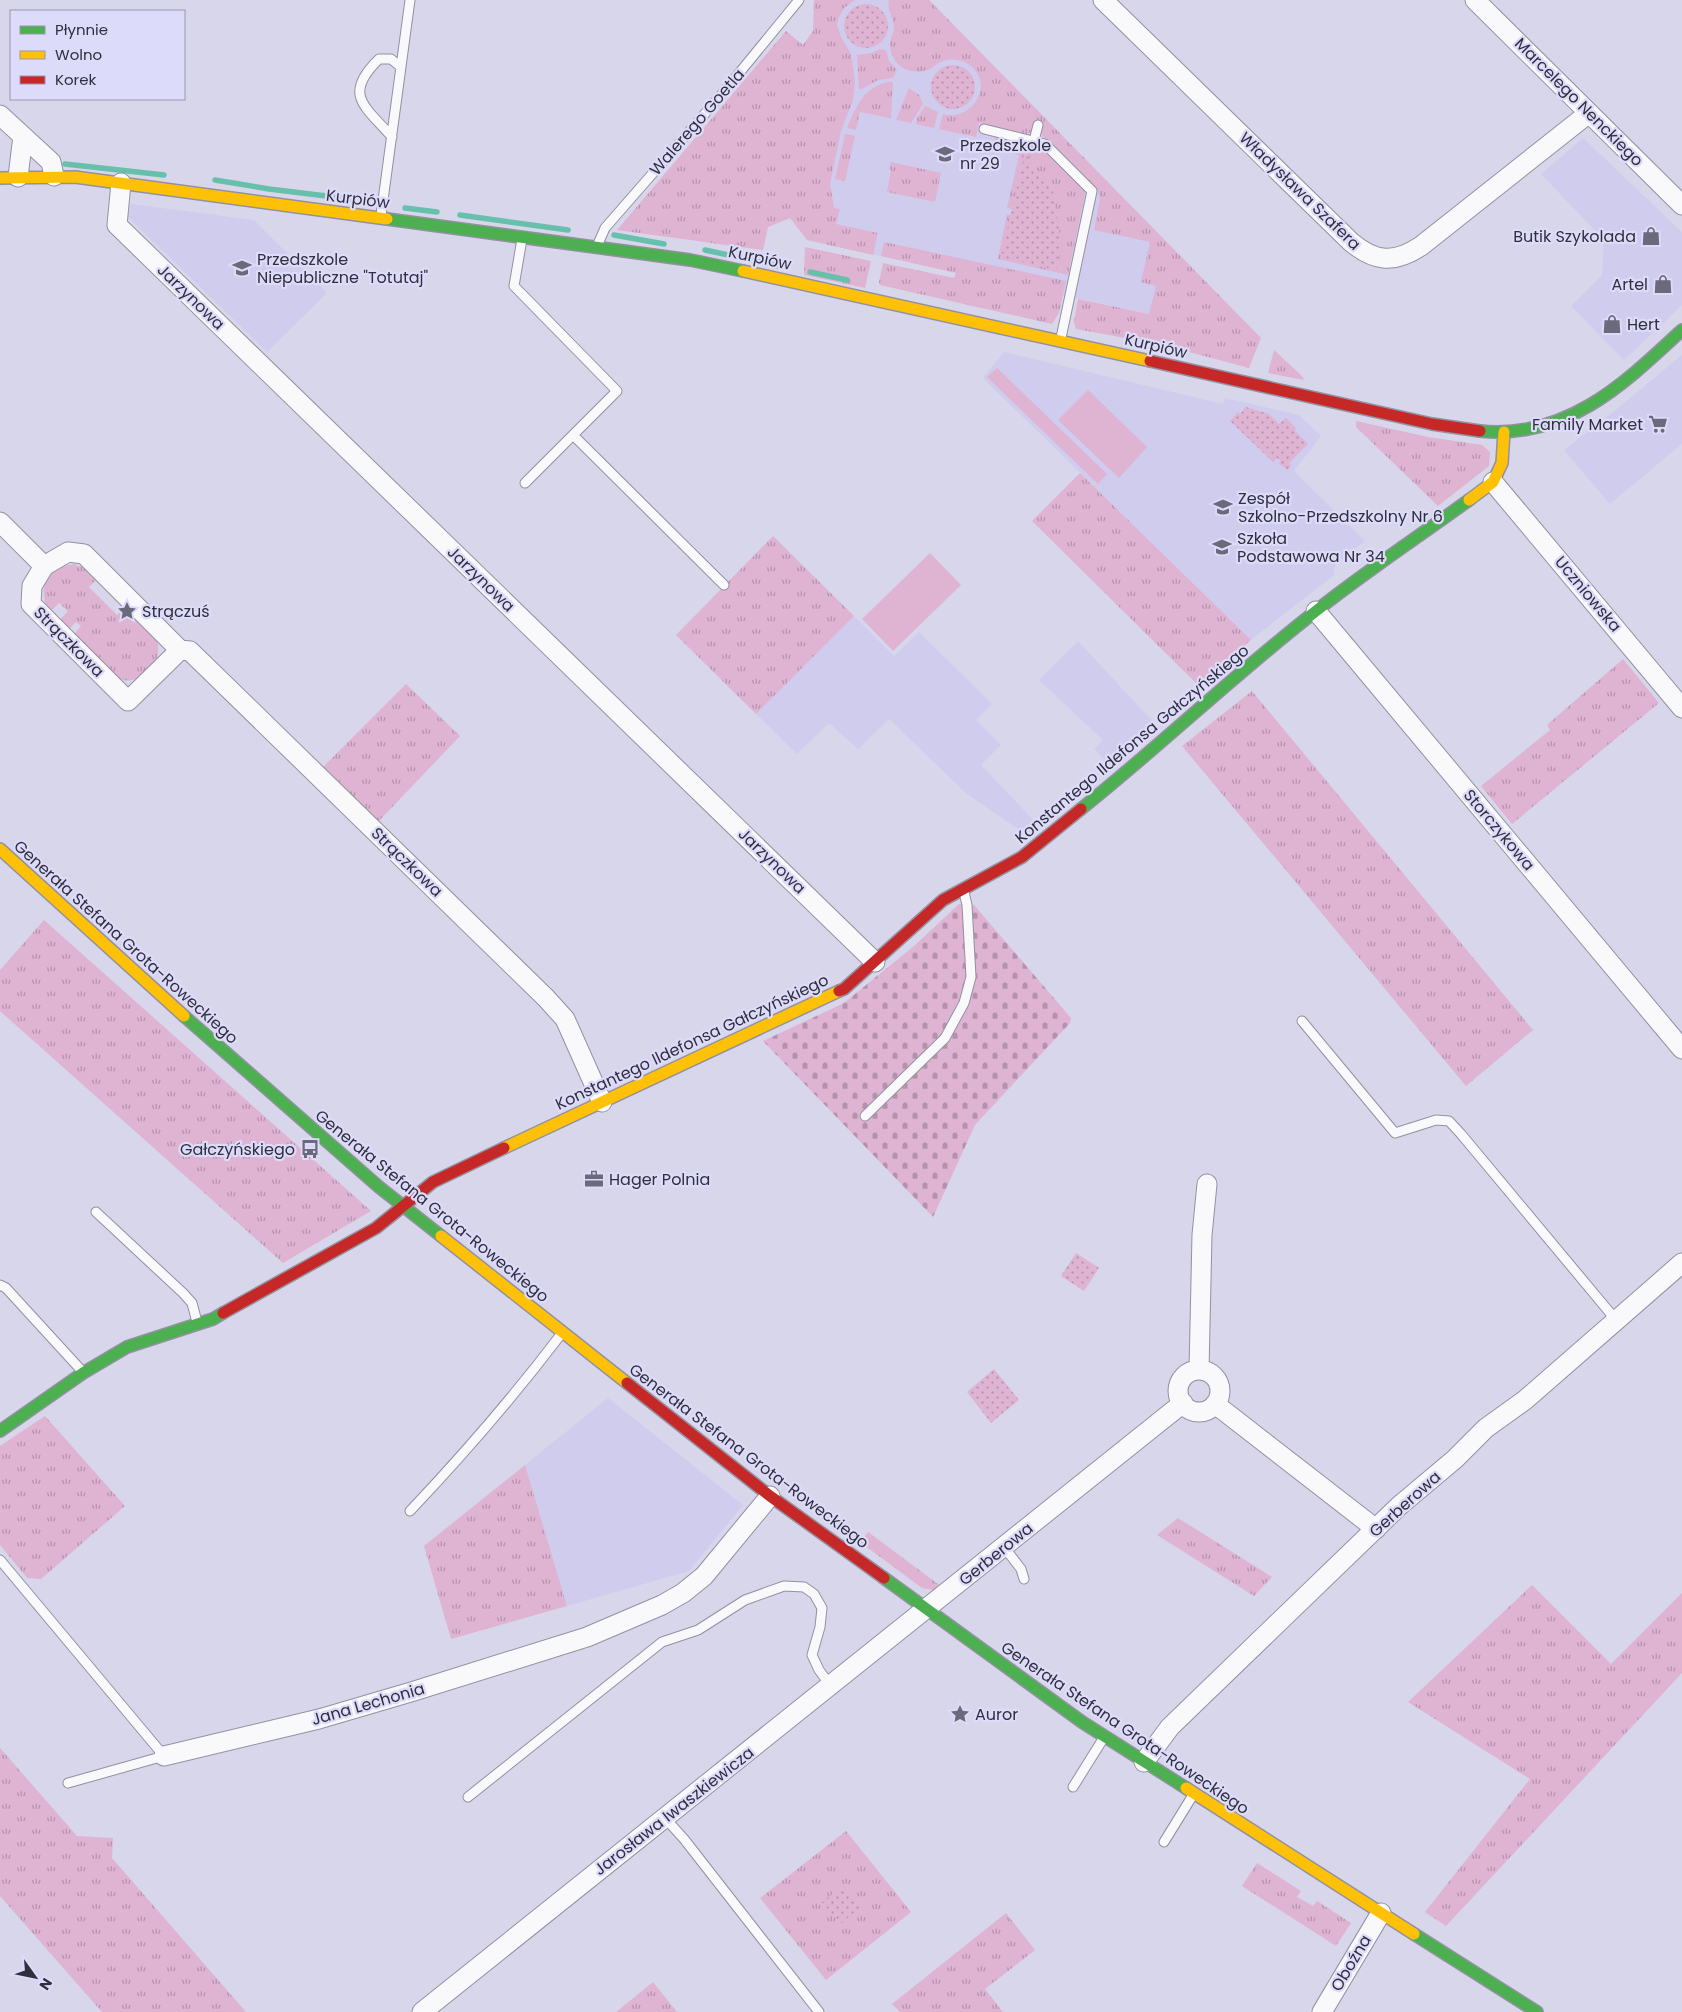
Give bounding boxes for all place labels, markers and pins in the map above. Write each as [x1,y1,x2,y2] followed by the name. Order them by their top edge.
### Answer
[960,134,1051,175] place label: Przedszkole nr 29
[934,143,956,165] school or university icon: Przedszkole nr 29
[1513,225,1636,248] place label: Butik Szykolada
[1640,225,1662,247] shop icon: Butik Szykolada
[257,248,429,289] place label: Przedszkole Niepubliczne "Totutaj"
[231,257,253,279] school or university icon: Przedszkole Niepubliczne "Totutaj"
[1612,273,1648,296] place label: Artel
[1652,273,1674,295] shop icon: Artel
[1601,313,1623,335] shop icon: Hert
[1627,313,1660,336] place label: Hert
[1532,413,1643,436] place label: Family Market
[1647,413,1669,435] supermarket icon: Family Market
[1238,487,1443,528] place label: Zespół Szkolno-Przedszkolny Nr 6
[1212,496,1234,518] school or university icon: Zespół Szkolno-Przedszkolny Nr 6
[1237,527,1385,568] place label: Szkoła Podstawowa Nr 34
[1211,536,1233,558] school or university icon: Szkoła Podstawowa Nr 34
[116,600,138,622] place icon: Strączuś
[142,600,210,623] place label: Strączuś
[180,1138,295,1161] place label: Gałczyńskiego
[299,1138,321,1160] bus stop icon: Gałczyńskiego
[583,1168,605,1190] office icon: Hager Polnia
[609,1168,710,1191] place label: Hager Polnia
[949,1703,971,1725] place icon: Auror
[975,1703,1018,1726] place label: Auror

